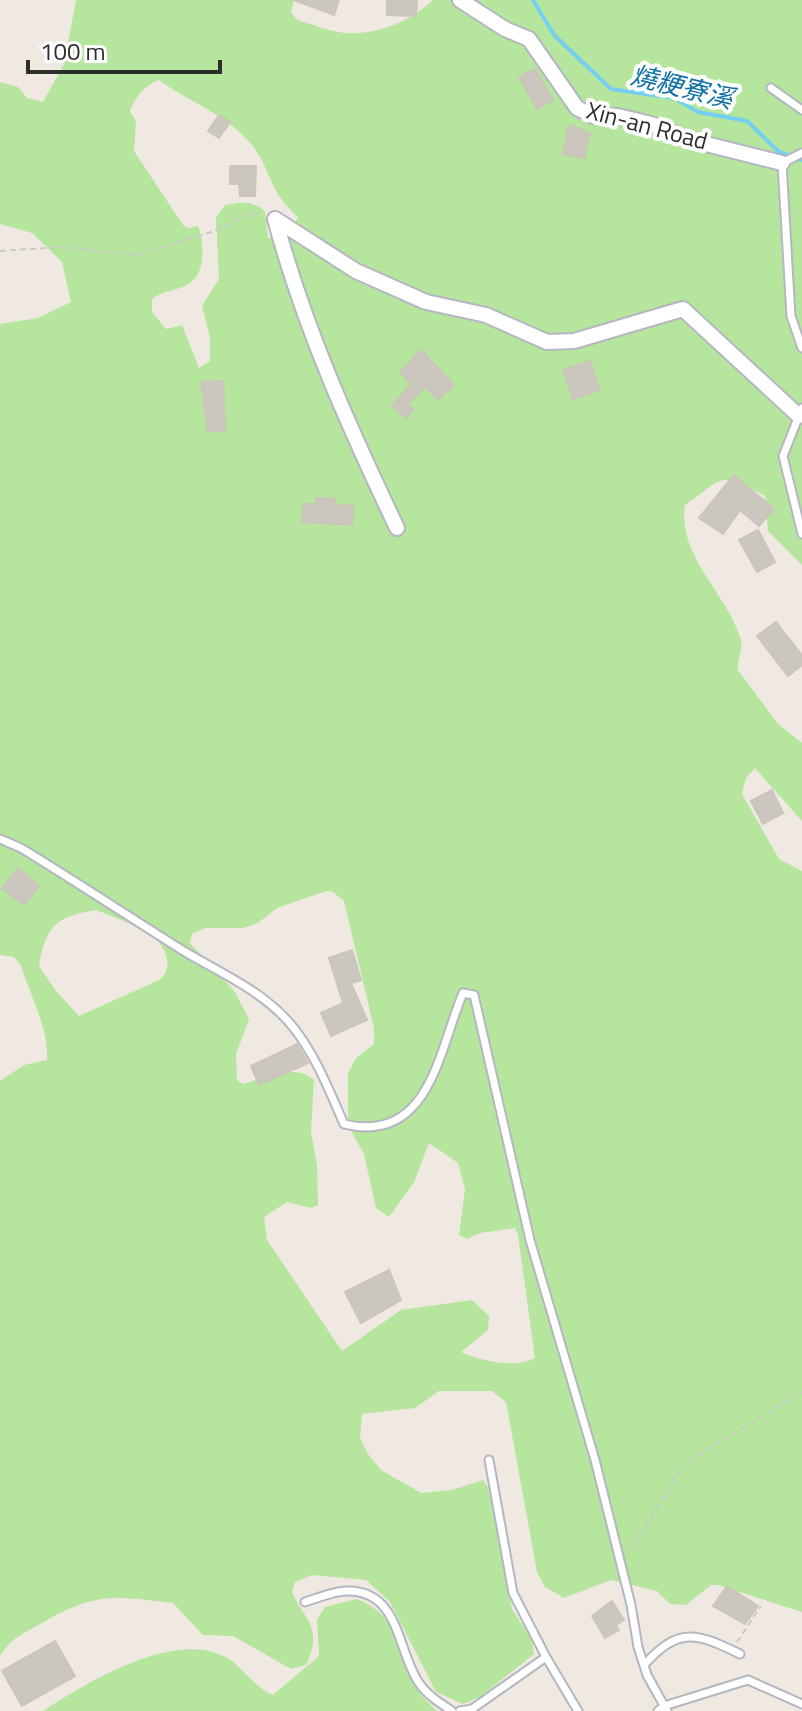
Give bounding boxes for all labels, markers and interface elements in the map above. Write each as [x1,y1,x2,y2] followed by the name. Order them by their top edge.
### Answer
[28,24,220,74] scale bar
[40,33,106,69] text: 100 m
[627,55,741,119] water label: 燒粳寮溪
[583,92,712,158] street label: Xin-an Road

